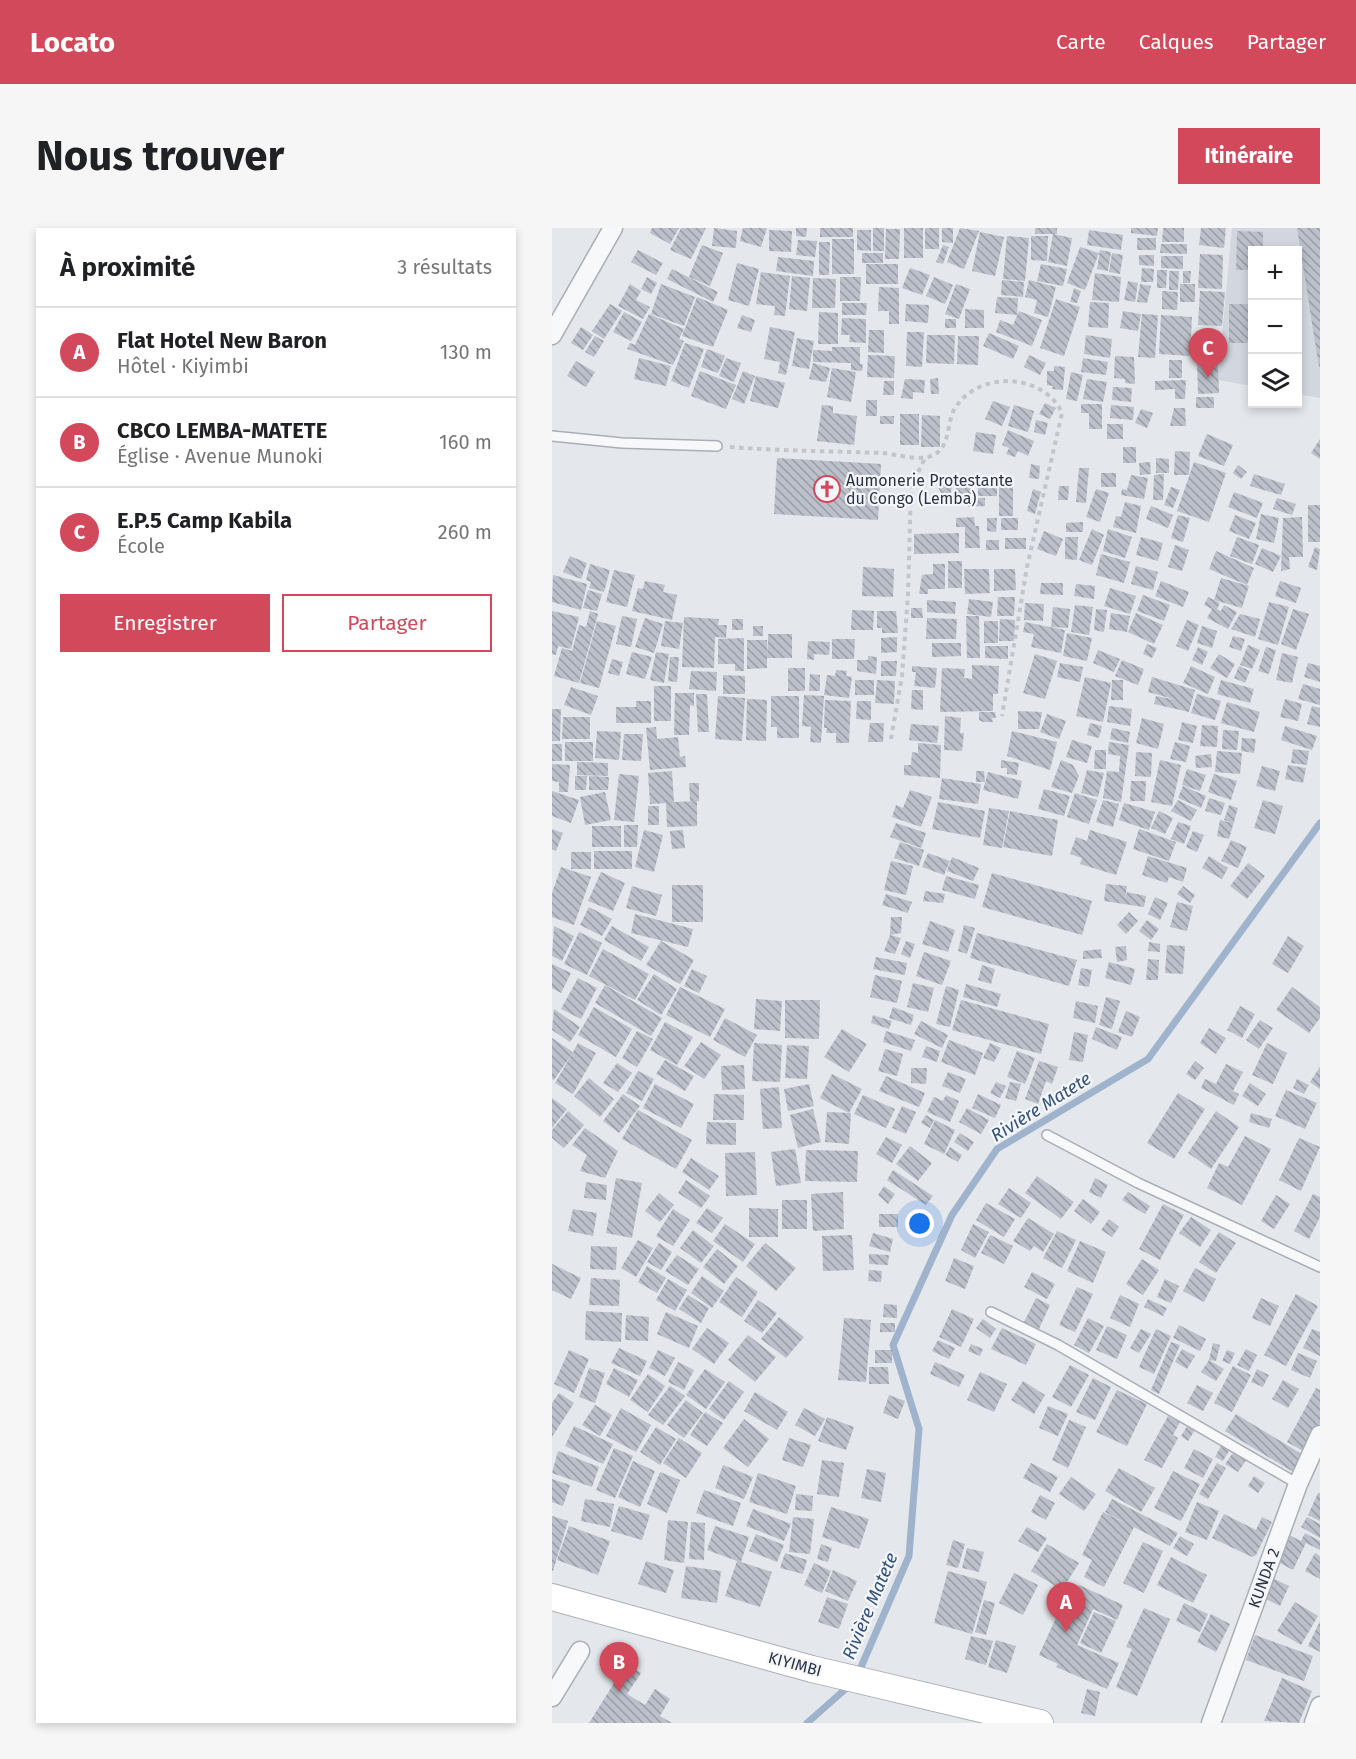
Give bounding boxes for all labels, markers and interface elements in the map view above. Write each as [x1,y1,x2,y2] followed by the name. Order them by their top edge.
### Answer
[30,26,115,59] text: Locato
[1056,29,1106,55] text: Carte
[1139,29,1214,55] text: Calques
[1247,29,1326,55] text: Partager
[1178,128,1320,184] button: Itinéraire
[36,131,284,181] text: Nous trouver
[1248,246,1302,408] map controls
[1248,246,1302,300] button: +
[60,252,195,283] text: À proximité
[397,255,492,279] text: 3 résultats
[1248,300,1302,354] button: −
[117,327,327,354] text: Flat Hotel New Baron
[1188,328,1228,378] pin: C
[74,340,85,364] text: A
[440,340,492,364] text: 130 m
[117,354,249,378] text: Hôtel · Kiyimbi
[1248,354,1302,408] button: layers
[117,417,327,444] text: CBCO LEMBA-MATETE
[73,430,86,454] text: B
[439,430,492,454] text: 160 m
[117,444,323,468] text: Église · Avenue Munoki
[846,471,1013,508] place label: Aumonerie Protestante du Congo (Lemba)
[812,474,842,504] church icon: Aumonerie Protestante du Congo (Lemba)
[117,507,292,534] text: E.P.5 Camp Kabila
[74,520,85,544] text: C
[438,520,492,544] text: 260 m
[117,534,165,558] text: École
[60,594,270,652] button: Enregistrer
[282,594,492,652] button: Partager
[987,1067,1095,1147] water label: Rivière Matete
[905,1209,934,1238] your location
[1244,1545,1284,1611] street label: KUNDA 2
[838,1549,902,1663] water label: Rivière Matete
[1046,1582,1086,1632] pin: A
[600,1642,638,1692] pin: B
[766,1648,824,1680] street label: KIYIMBI

